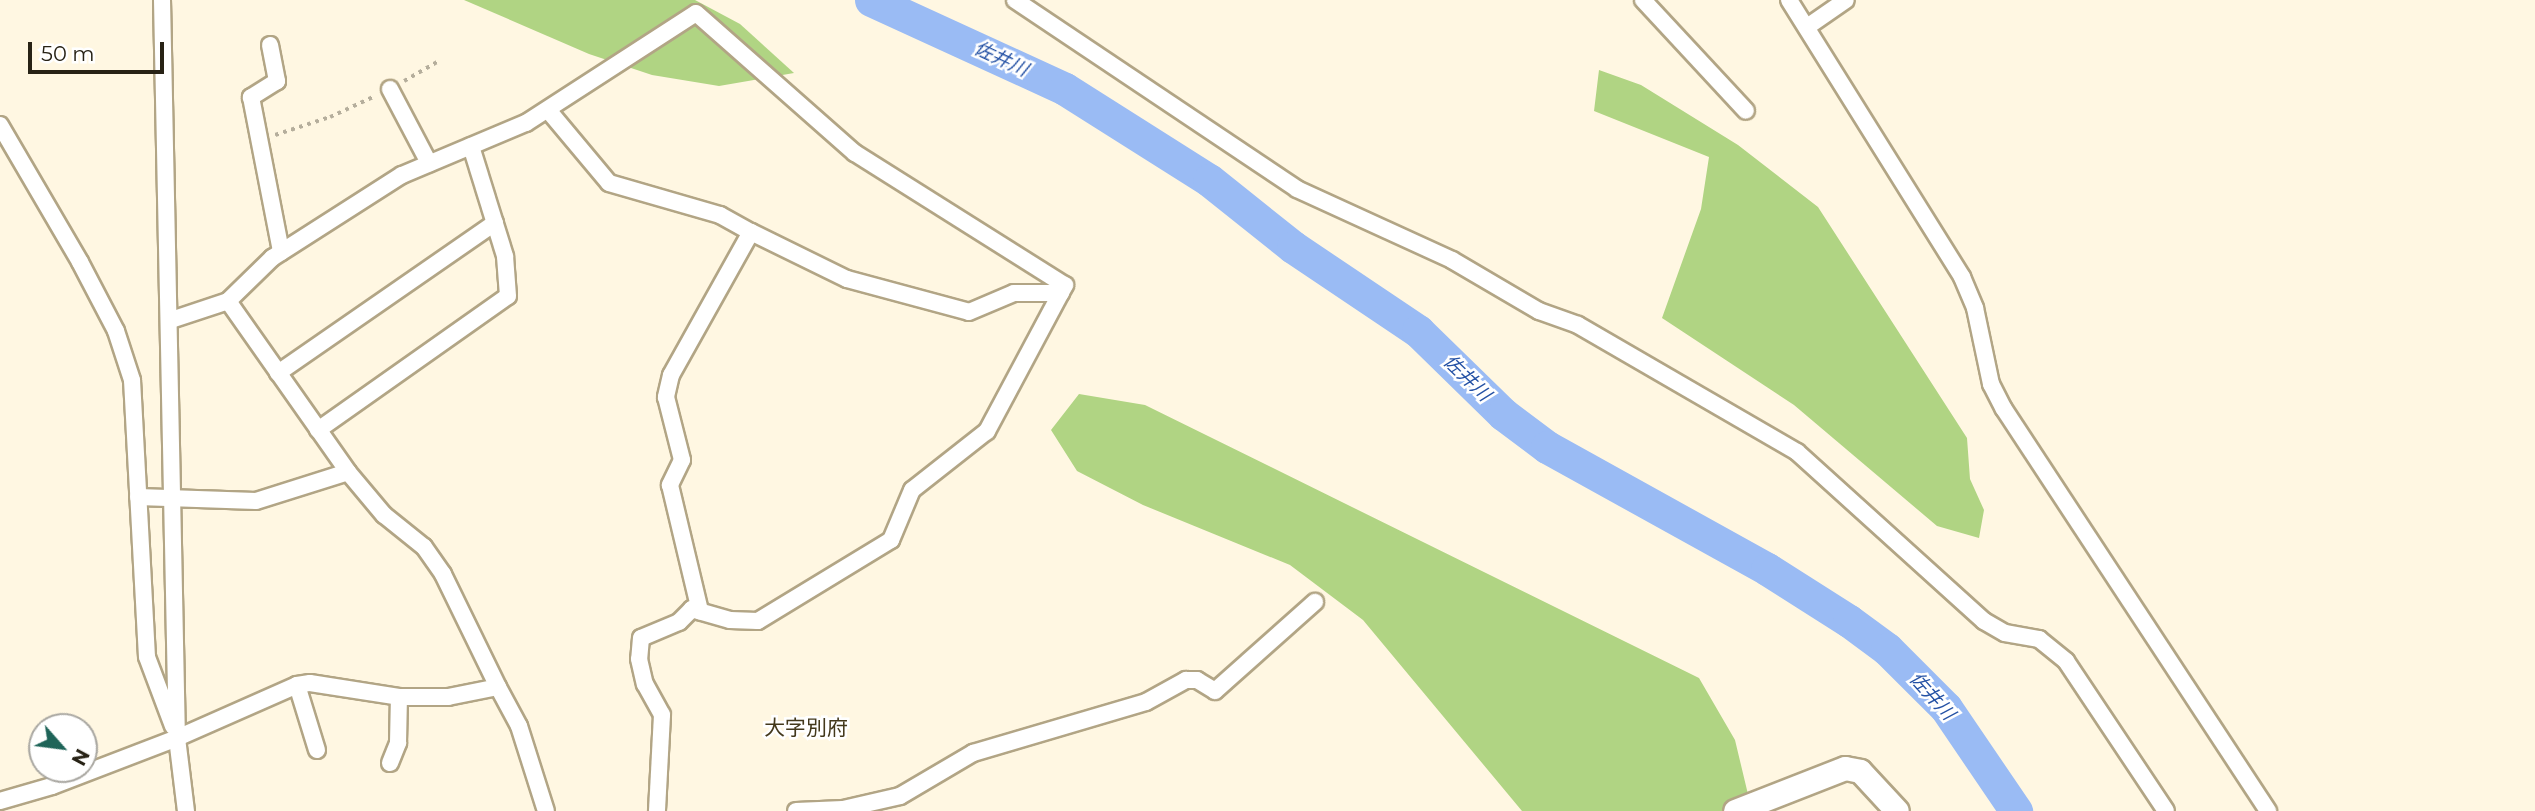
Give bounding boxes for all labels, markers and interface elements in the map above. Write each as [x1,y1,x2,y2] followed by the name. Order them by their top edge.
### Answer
[32,28,168,72] scale bar
[970,37,1032,81] water label: 佐井川
[41,41,95,66] text: 50 m
[1439,350,1495,406] water label: 佐井川
[1904,667,1960,725] water label: 佐井川
[28,713,98,783] north arrow
[764,715,848,741] district label: 大字別府
[66,745,94,769] text: N

